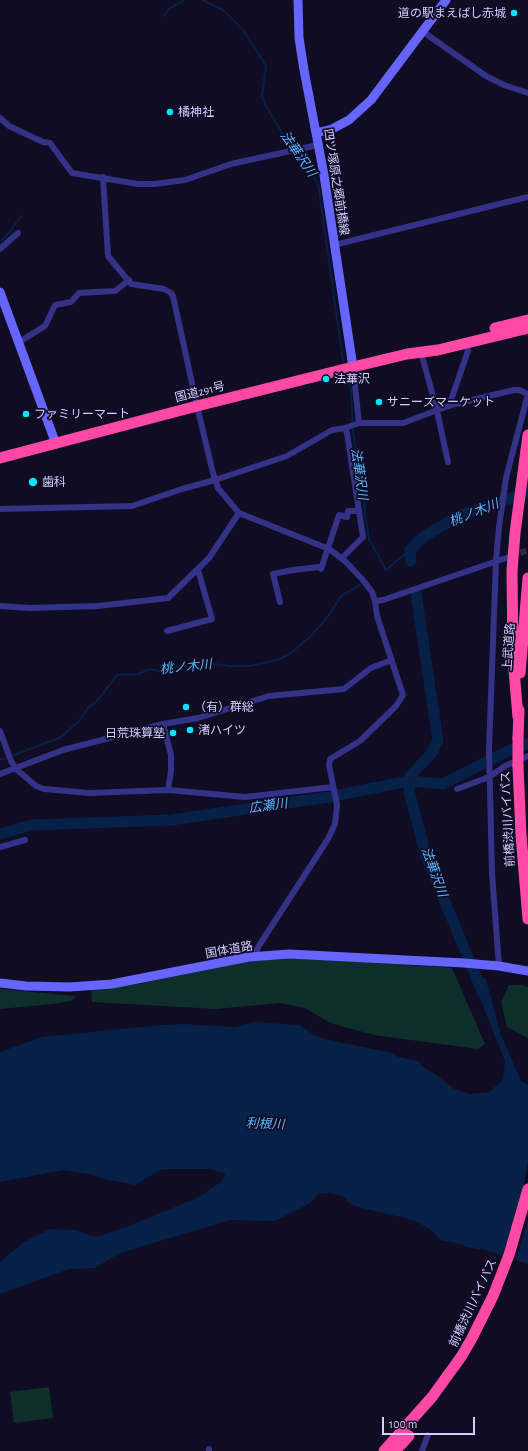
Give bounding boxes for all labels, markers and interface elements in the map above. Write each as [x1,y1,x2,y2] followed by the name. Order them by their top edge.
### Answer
[398,6,506,20] place label: 道の駅まえばし赤城
[509,8,519,18] marker: 道の駅まえばし赤城
[178,105,214,119] place label: 橘神社
[165,107,175,117] marker: 橘神社
[277,128,319,180] water label: 法華沢川
[320,128,352,236] street label: 四ツ塚原之郷前橋線
[334,372,370,386] place label: 法華沢
[321,374,331,384] marker: 法華沢
[173,379,227,405] street label: 国道291号
[387,395,495,409] place label: サニーズマーケット
[374,397,384,407] marker: サニーズマーケット
[34,407,130,421] place label: ファミリーマート
[21,409,31,419] marker: ファミリーマート
[348,447,370,501] water label: 法華沢川
[42,475,66,489] place label: 歯科
[27,476,39,488] marker: 歯科
[447,496,501,530] water label: 桃ノ木川
[500,623,518,671] street label: 上武道路
[159,657,213,677] water label: 桃ノ木川
[194,700,254,714] place label: （有）群総
[181,702,191,712] marker: （有）群総
[198,723,246,737] place label: 渚ハイツ
[185,725,195,735] marker: 渚ハイツ
[105,726,165,740] place label: 日荒珠算塾
[168,728,178,738] marker: 日荒珠算塾
[498,771,518,867] street label: 前橋渋川バイパス
[248,796,288,816] water label: 広瀬川
[418,845,450,899] water label: 法華沢川
[204,939,254,961] street label: 国体道路
[245,1116,285,1132] water label: 利根川
[446,1256,500,1350] street label: 前橋渋川バイパス
[384,1409,477,1435] scale bar
[389,1418,417,1430] text: 100 m

